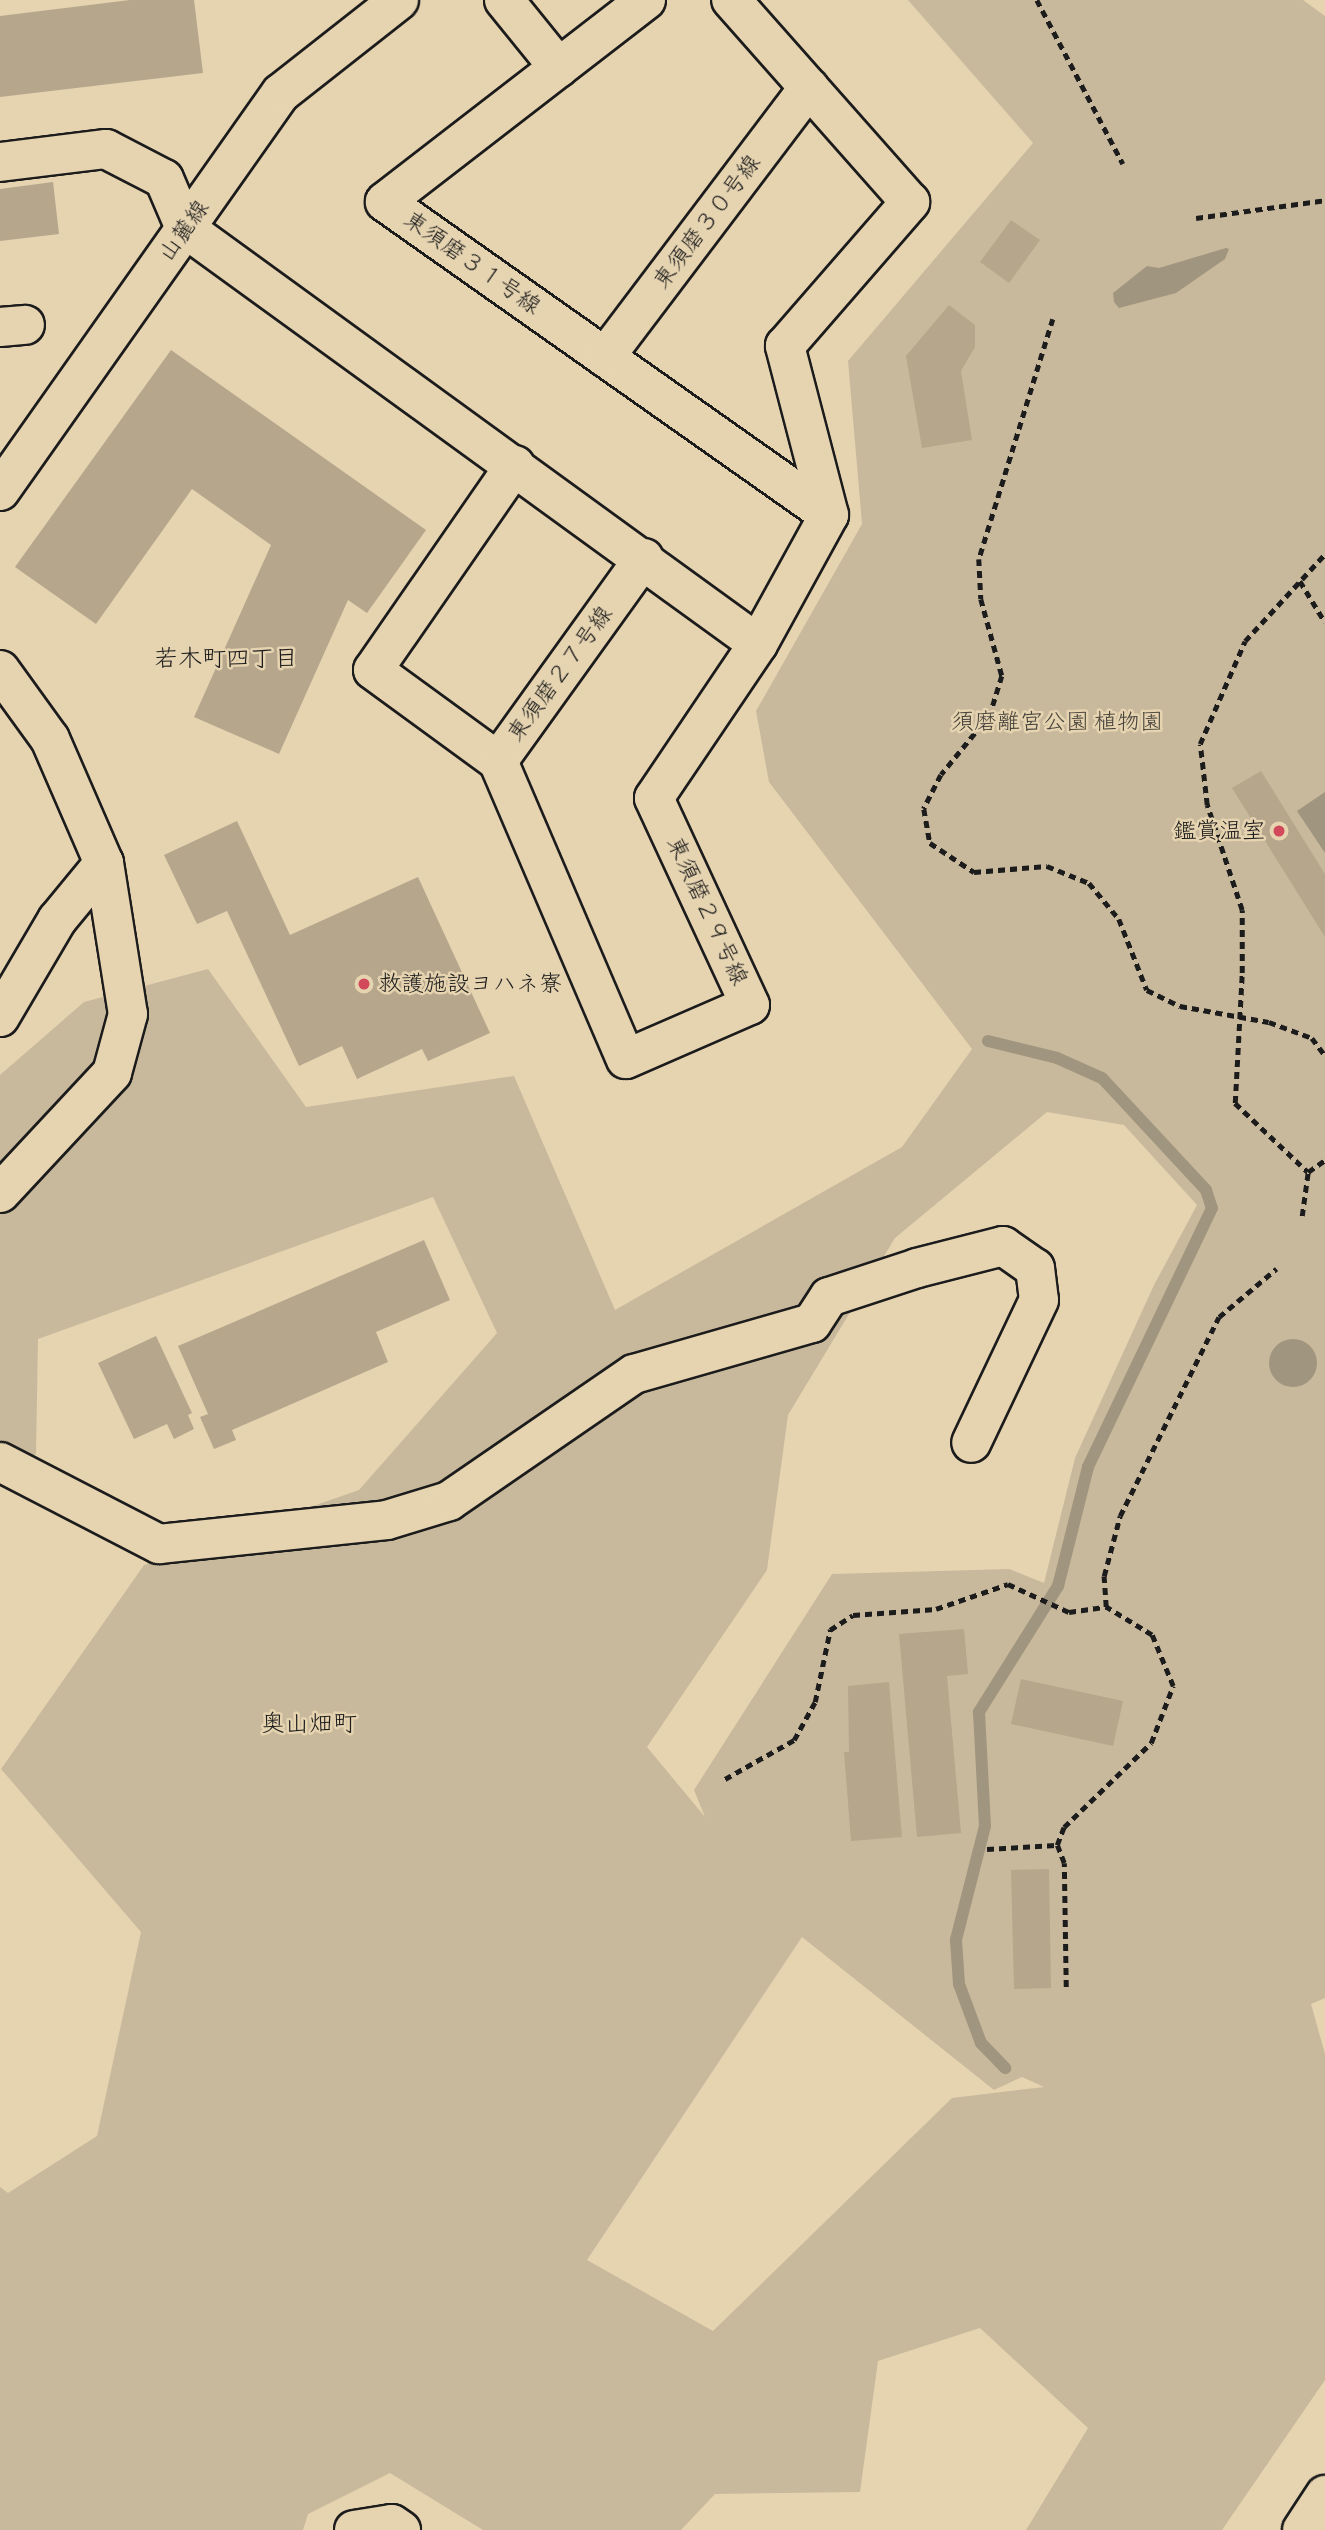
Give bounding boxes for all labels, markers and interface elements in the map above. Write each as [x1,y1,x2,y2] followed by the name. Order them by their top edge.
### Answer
[648,149,766,295] street label: 東須磨３０号線
[153,195,215,267] street label: 山麓線
[398,206,546,320] street label: 東須磨３１号線
[502,601,618,747] street label: 東須磨２７号線
[154,645,298,673] district label: 若木町四丁目
[951,708,1163,736] park label: 須磨離宮公園 植物園
[1173,817,1265,845] place label: 鑑賞温室
[1271,823,1287,839] marker: 鑑賞温室
[660,832,754,990] street label: 東須磨２９号線
[378,970,562,998] place label: 救護施設ヨハネ寮
[356,976,372,992] marker: 救護施設ヨハネ寮
[261,1710,357,1738] district label: 奥山畑町

